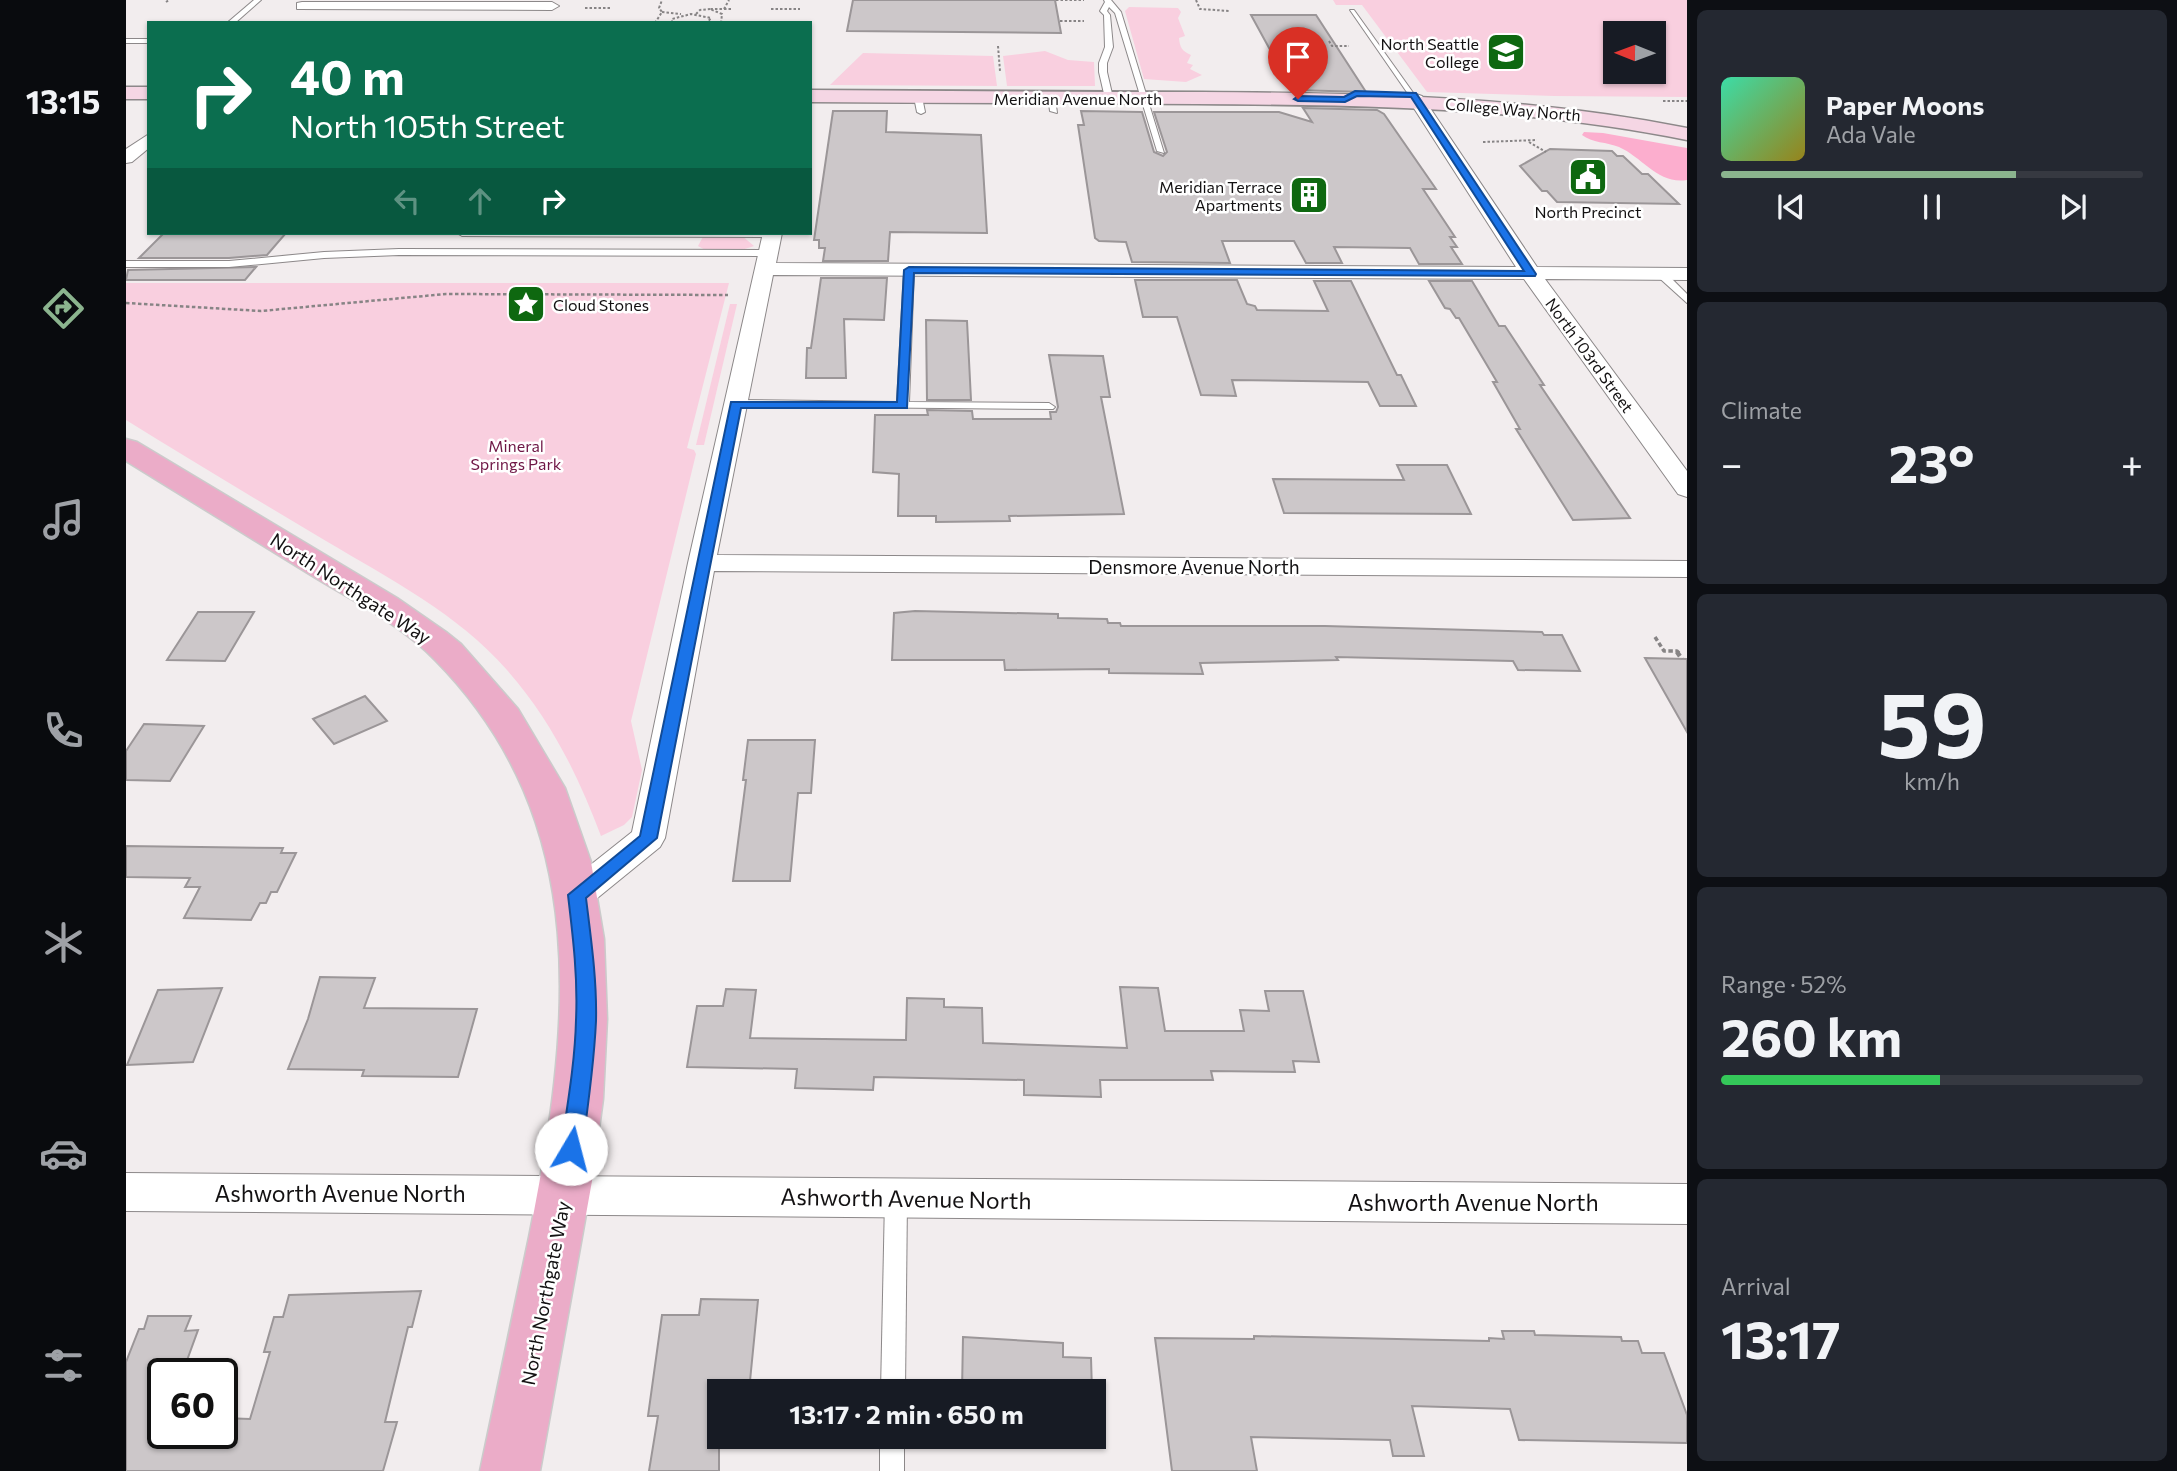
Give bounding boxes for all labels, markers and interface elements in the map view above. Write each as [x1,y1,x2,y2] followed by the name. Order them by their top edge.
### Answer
[1603,21,1666,84] north arrow
[1603,21,1666,84] map controls
[1268,27,1328,99] pin
[1485,31,1527,73] school or university icon: North Seattle College
[1380,34,1479,71] place label: North Seattle College
[1279,38,1317,76] icon: arrive
[290,45,405,105] text: 40 m
[175,49,266,140] icon: right
[26,81,100,121] text: 13:15
[994,89,1162,108] street label: Meridian Avenue North
[1826,89,1984,120] text: Paper Moons
[1445,94,1581,124] street label: College Way North
[290,105,565,145] text: North 105th Street
[1826,120,1916,148] text: Ada Vale
[1567,156,1609,198] public building icon: North Precinct
[1288,174,1330,216] building icon: Meridian Terrace Apartments
[1159,177,1282,214] place label: Meridian Terrace Apartments
[388,182,426,220] icon: left
[461,182,499,220] icon: ahead
[534,182,572,220] icon: right
[1772,188,1810,226] icon: previous
[1913,188,1951,226] icon: pause
[2054,188,2092,226] icon: next
[1534,202,1642,221] place label: North Precinct
[505,283,547,325] place icon: Cloud Stones
[39,284,88,333] icon: directions
[1542,294,1638,416] street label: North 103rd Street
[553,295,649,314] place label: Cloud Stones
[1721,396,1802,424] text: Climate
[1889,430,1975,494] text: 23°
[470,436,562,473] park label: Mineral Springs Park
[1721,439,1743,486] text: −
[2121,439,2143,486] text: +
[39,495,88,544] icon: music
[266,527,436,649] street label: North Northgate Way
[1088,555,1300,578] street label: Densmore Avenue North
[1877,665,1987,777] text: 59
[39,706,88,755] icon: phone
[1904,767,1960,795] text: km/h
[39,918,88,967] icon: climate
[1721,970,1846,998] text: Range · 52%
[1721,1004,1902,1068] text: 260 km
[534,1112,608,1186] position arrow
[39,1129,88,1178] icon: car
[214,1179,466,1207] street label: Ashworth Avenue North
[780,1182,1032,1214] street label: Ashworth Avenue North
[1347,1188,1599,1216] street label: Ashworth Avenue North
[516,1199,574,1387] street label: North Northgate Way
[1721,1272,1791,1300] text: Arrival
[1721,1306,1841,1370] text: 13:17
[39,1341,88,1390] icon: filters
[147,1358,238,1449] speed limit sign: 60
[789,1398,1024,1429] text: 13:17 · 2 min · 650 m

